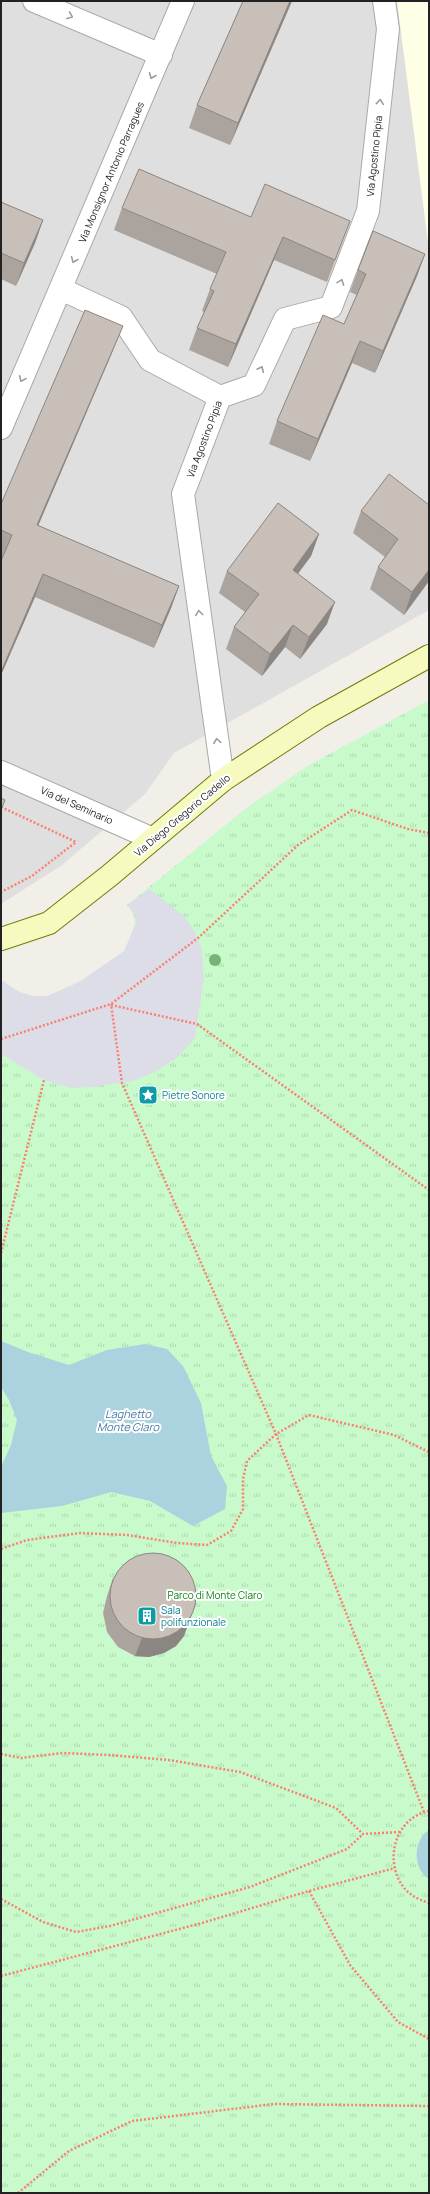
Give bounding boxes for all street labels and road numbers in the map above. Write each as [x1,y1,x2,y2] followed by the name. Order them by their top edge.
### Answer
[75,99,147,245] street label: Via Monsignor Antonio Parragues
[363,115,385,197] street label: Via Agostino Pipia
[183,398,225,480] street label: Via Agostino Pipia
[131,771,233,859] street label: Via Diego Gregorio Cadello
[39,783,115,827] street label: Via del Seminario

